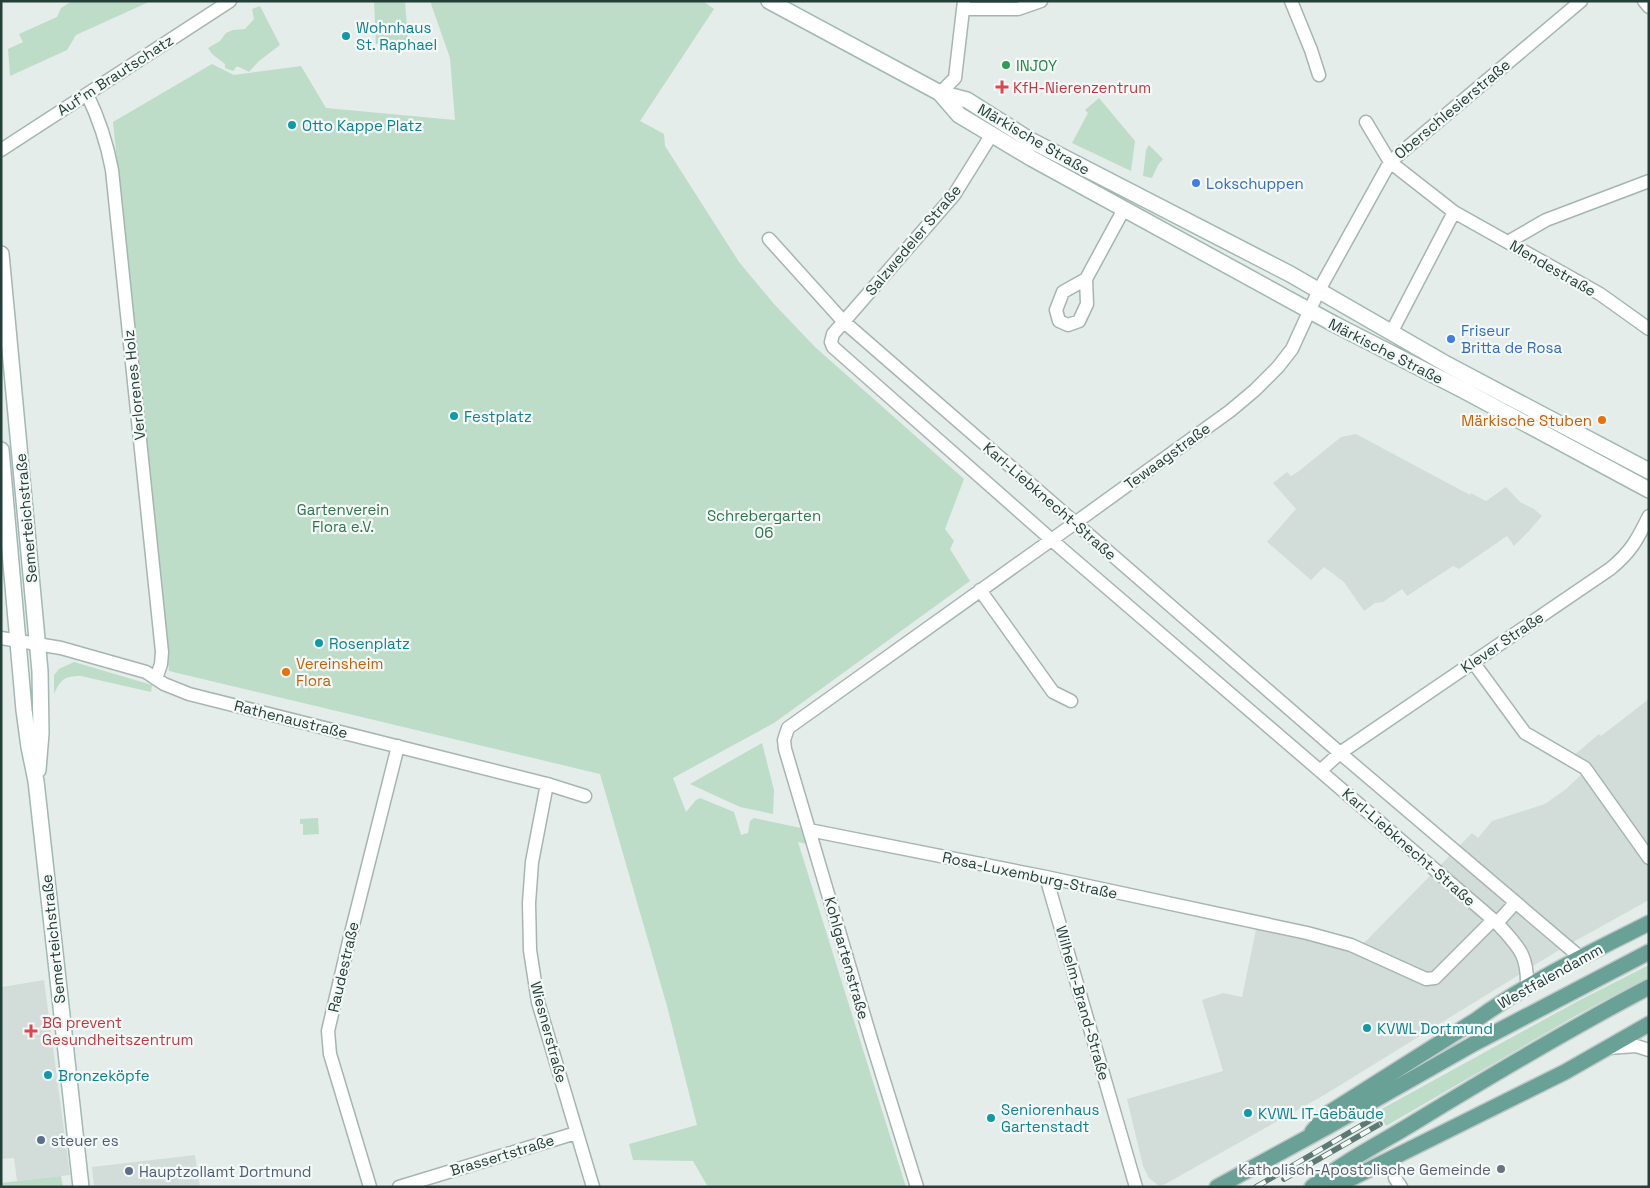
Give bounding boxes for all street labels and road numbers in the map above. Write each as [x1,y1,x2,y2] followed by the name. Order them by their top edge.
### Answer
[53,30,177,120] street label: Auf'm Brautschatz
[1390,55,1514,163] street label: Oberschlesierstraße
[975,99,1094,179] street label: Märkische Straße
[861,181,965,299] street label: Salzwedeler Straße
[1506,236,1600,300] street label: Mendestraße
[1325,314,1447,388] street label: Märkische Straße
[119,329,149,441] street label: Verlorenes Holz
[1120,418,1214,494] street label: Tewaagstraße
[979,438,1121,564] street label: Karl-Liebknecht-Straße
[11,452,41,583] street label: Semerteichstraße
[1457,607,1547,677] street label: Klever Straße
[232,696,350,742] street label: Rathenaustraße
[1338,784,1480,910] street label: Karl-Liebknecht-Straße
[941,847,1119,903] street label: Rosa-Luxemburg-Straße
[37,873,69,1005] street label: Semerteichstraße
[820,895,874,1022] street label: Kohlgartenstraße
[323,920,363,1014] street label: Raudestraße
[1052,923,1114,1083] street label: Wilhelm-Brand-Straße
[1494,939,1606,1013] street label: Westfalendamm
[526,979,572,1085] street label: Wiesnerstraße
[448,1130,557,1180] street label: Brassertstraße

